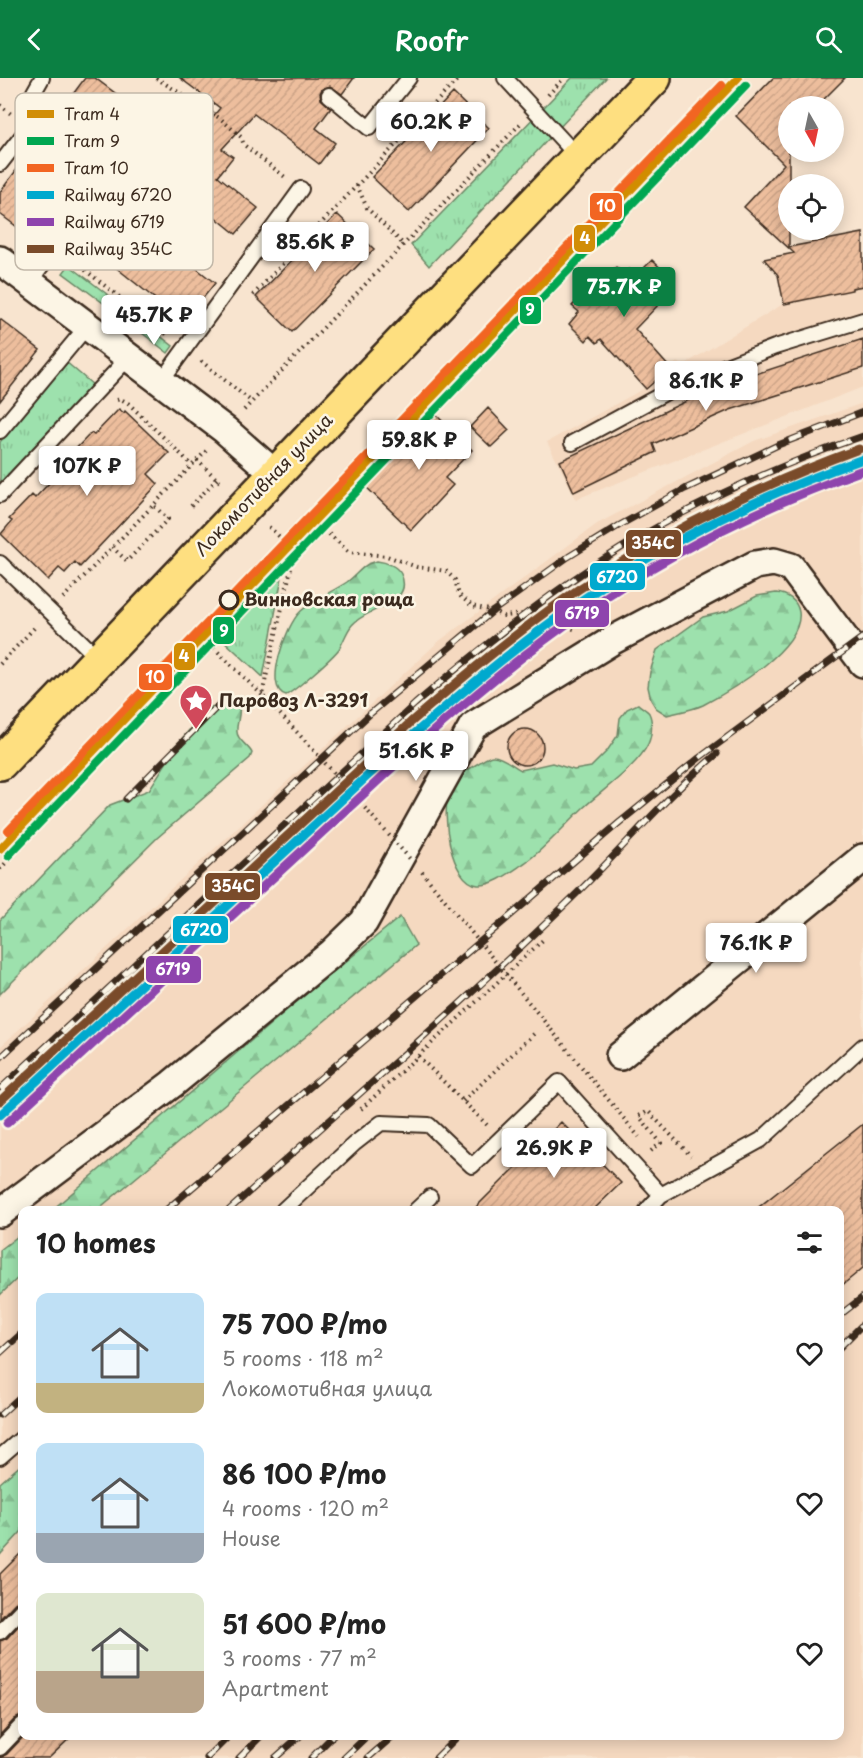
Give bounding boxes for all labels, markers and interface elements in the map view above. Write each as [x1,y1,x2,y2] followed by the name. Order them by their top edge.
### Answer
[394,19,469,60] text: Roofr
[18,23,51,56] icon: back
[812,23,845,56] icon: search
[15,93,213,270] legend
[778,96,844,162] north arrow
[778,96,844,240] map controls
[64,101,120,125] text: Tram 4
[376,102,486,153] pin: 60.2K ₽
[390,106,472,136] text: 60.2K ₽
[64,128,120,152] text: Tram 9
[64,155,129,179] text: Tram 10
[778,174,844,240] button: locate
[64,182,172,206] text: Railway 6720
[589,192,623,221] line badge: 10
[596,193,616,217] text: 10
[64,209,165,233] text: Railway 6719
[260,222,370,273] pin: 85.6K ₽
[573,224,596,253] line badge: 4
[580,225,591,249] text: 4
[276,226,354,256] text: 85.6K ₽
[64,236,173,260] text: Railway 354С
[569,267,679,318] pin: 75.7K ₽
[586,271,662,301] text: 75.7K ₽
[99,295,209,346] pin: 45.7K ₽
[519,296,542,325] line badge: 9
[525,297,535,321] text: 9
[115,299,193,329] text: 45.7K ₽
[651,361,761,412] pin: 86.1K ₽
[669,365,743,395] text: 86.1K ₽
[188,406,339,561] street label: Локомотивная улица
[364,420,474,471] pin: 59.8K ₽
[381,424,457,454] text: 59.8K ₽
[38,446,136,497] pin: 107K ₽
[53,450,121,480] text: 107K ₽
[625,529,682,558] line badge: 354С
[631,530,675,554] text: 354С
[589,562,646,591] line badge: 6720
[596,564,638,588] text: 6720
[244,585,414,612] place label: Винновская роща
[219,590,239,610] marker: Винновская роща
[554,599,610,628] line badge: 6719
[565,600,599,624] text: 6719
[212,616,235,645] line badge: 9
[219,618,229,642] text: 9
[173,642,196,671] line badge: 4
[179,643,190,667] text: 4
[138,663,173,691] line badge: 10
[145,664,165,688] text: 10
[178,683,214,730] place icon: Паровоз Л-3291
[219,686,369,713] place label: Паровоз Л-3291
[361,731,471,782] pin: 51.6K ₽
[378,735,454,765] text: 51.6K ₽
[204,872,261,901] line badge: 354С
[211,873,255,897] text: 354С
[172,915,229,944] line badge: 6720
[180,917,222,941] text: 6720
[701,923,811,974] pin: 76.1K ₽
[720,927,792,957] text: 76.1K ₽
[145,955,202,984] line badge: 6719
[156,956,190,980] text: 6719
[499,1128,609,1179] pin: 26.9K ₽
[515,1132,593,1162] text: 26.9K ₽
[36,1223,156,1262] text: 10 homes
[793,1226,826,1259] icon: filters
[222,1304,387,1343] text: 75 700 ₽/mo
[84,1317,156,1389] icon: home
[793,1337,826,1370] icon: heart
[222,1343,384,1373] text: 5 rooms · 118 m²
[222,1373,432,1403] text: Локомотивная улица
[222,1454,386,1493] text: 86 100 ₽/mo
[84,1467,156,1539] icon: home
[793,1487,826,1520] icon: heart
[222,1493,389,1523] text: 4 rooms · 120 m²
[222,1523,281,1553] text: House
[222,1604,386,1643] text: 51 600 ₽/mo
[84,1617,156,1689] icon: home
[793,1637,826,1670] icon: heart
[222,1643,377,1673] text: 3 rooms · 77 m²
[222,1673,329,1703] text: Apartment

